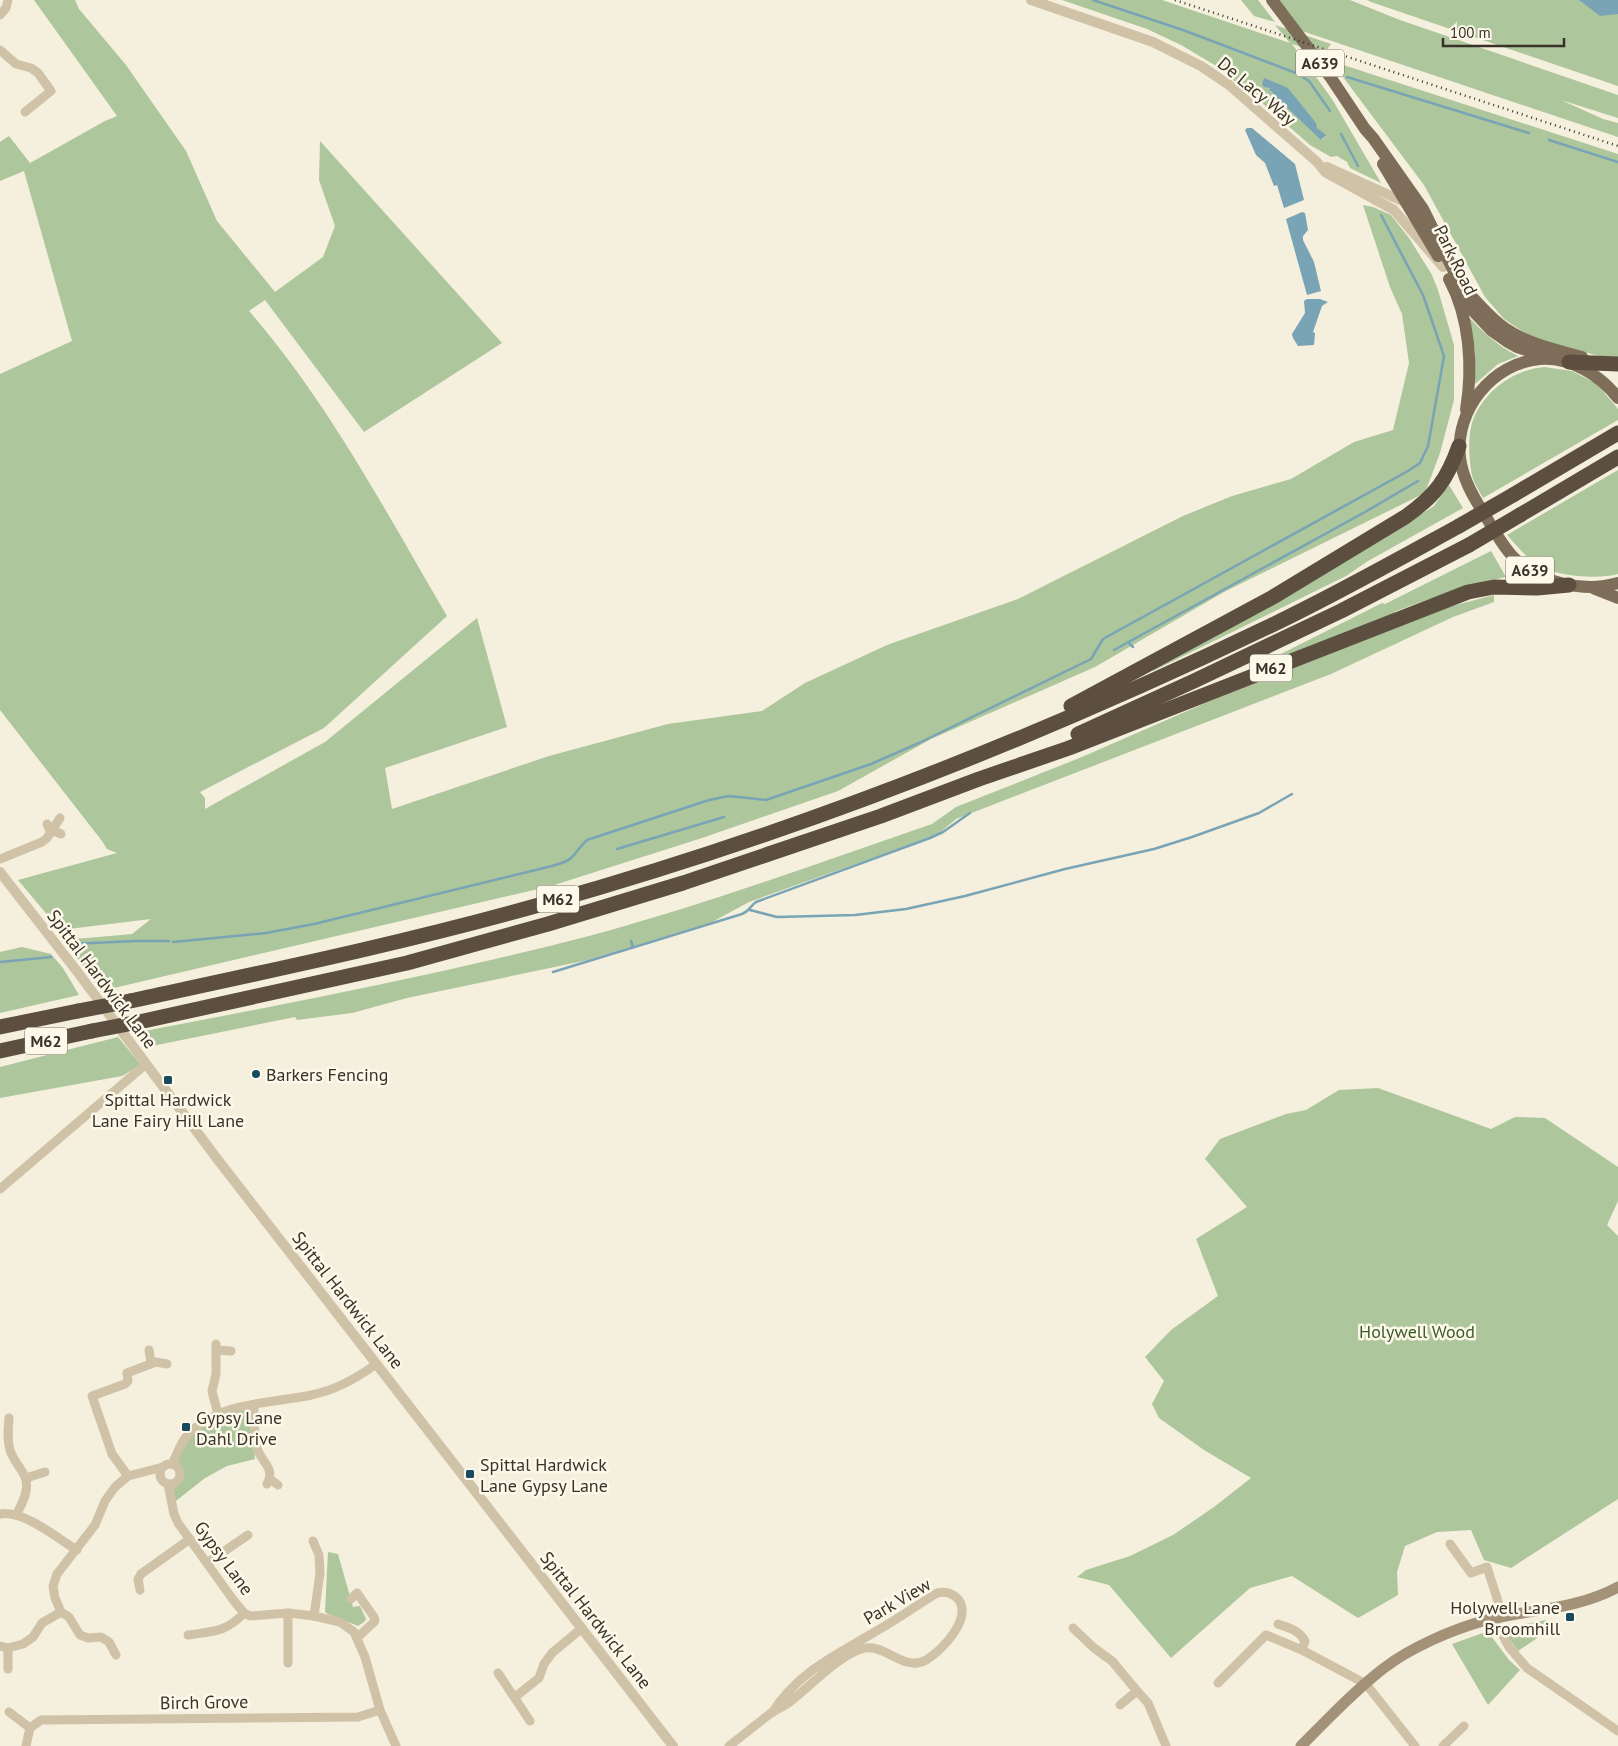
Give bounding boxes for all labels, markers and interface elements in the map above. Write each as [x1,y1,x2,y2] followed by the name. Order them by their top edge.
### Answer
[1443,15,1564,47] scale bar
[1450,23,1491,42] text: 100 m
[1296,49,1344,76] road number: A639
[1213,52,1301,131] street label: De Lacy Way
[1429,221,1483,299] street label: Park Road
[1506,556,1554,584] road number: A639
[1250,654,1292,681] road number: M62
[537,886,579,912] road number: M62
[42,905,162,1053] street label: Spittal Hardwick Lane
[25,1028,67,1054] road number: M62
[266,1063,388,1086] place label: Barkers Fencing
[250,1068,262,1080] marker: Barkers Fencing
[162,1074,174,1086] marker: Spittal Hardwick Lane Fairy Hill Lane
[92,1088,244,1132] place label: Spittal Hardwick Lane Fairy Hill Lane
[287,1227,409,1373] street label: Spittal Hardwick Lane
[1359,1320,1475,1343] park label: Holywell Wood
[196,1406,282,1450] place label: Gypsy Lane Dahl Drive
[180,1421,192,1433] marker: Gypsy Lane Dahl Drive
[480,1453,608,1497] place label: Spittal Hardwick Lane Gypsy Lane
[464,1468,476,1480] marker: Spittal Hardwick Lane Gypsy Lane
[189,1516,259,1600] street label: Gypsy Lane
[535,1547,657,1693] street label: Spittal Hardwick Lane
[859,1572,935,1629] street label: Park View
[1450,1596,1561,1640] place label: Holywell Lane Broomhill
[1564,1611,1576,1623] marker: Holywell Lane Broomhill
[160,1690,248,1714] street label: Birch Grove

